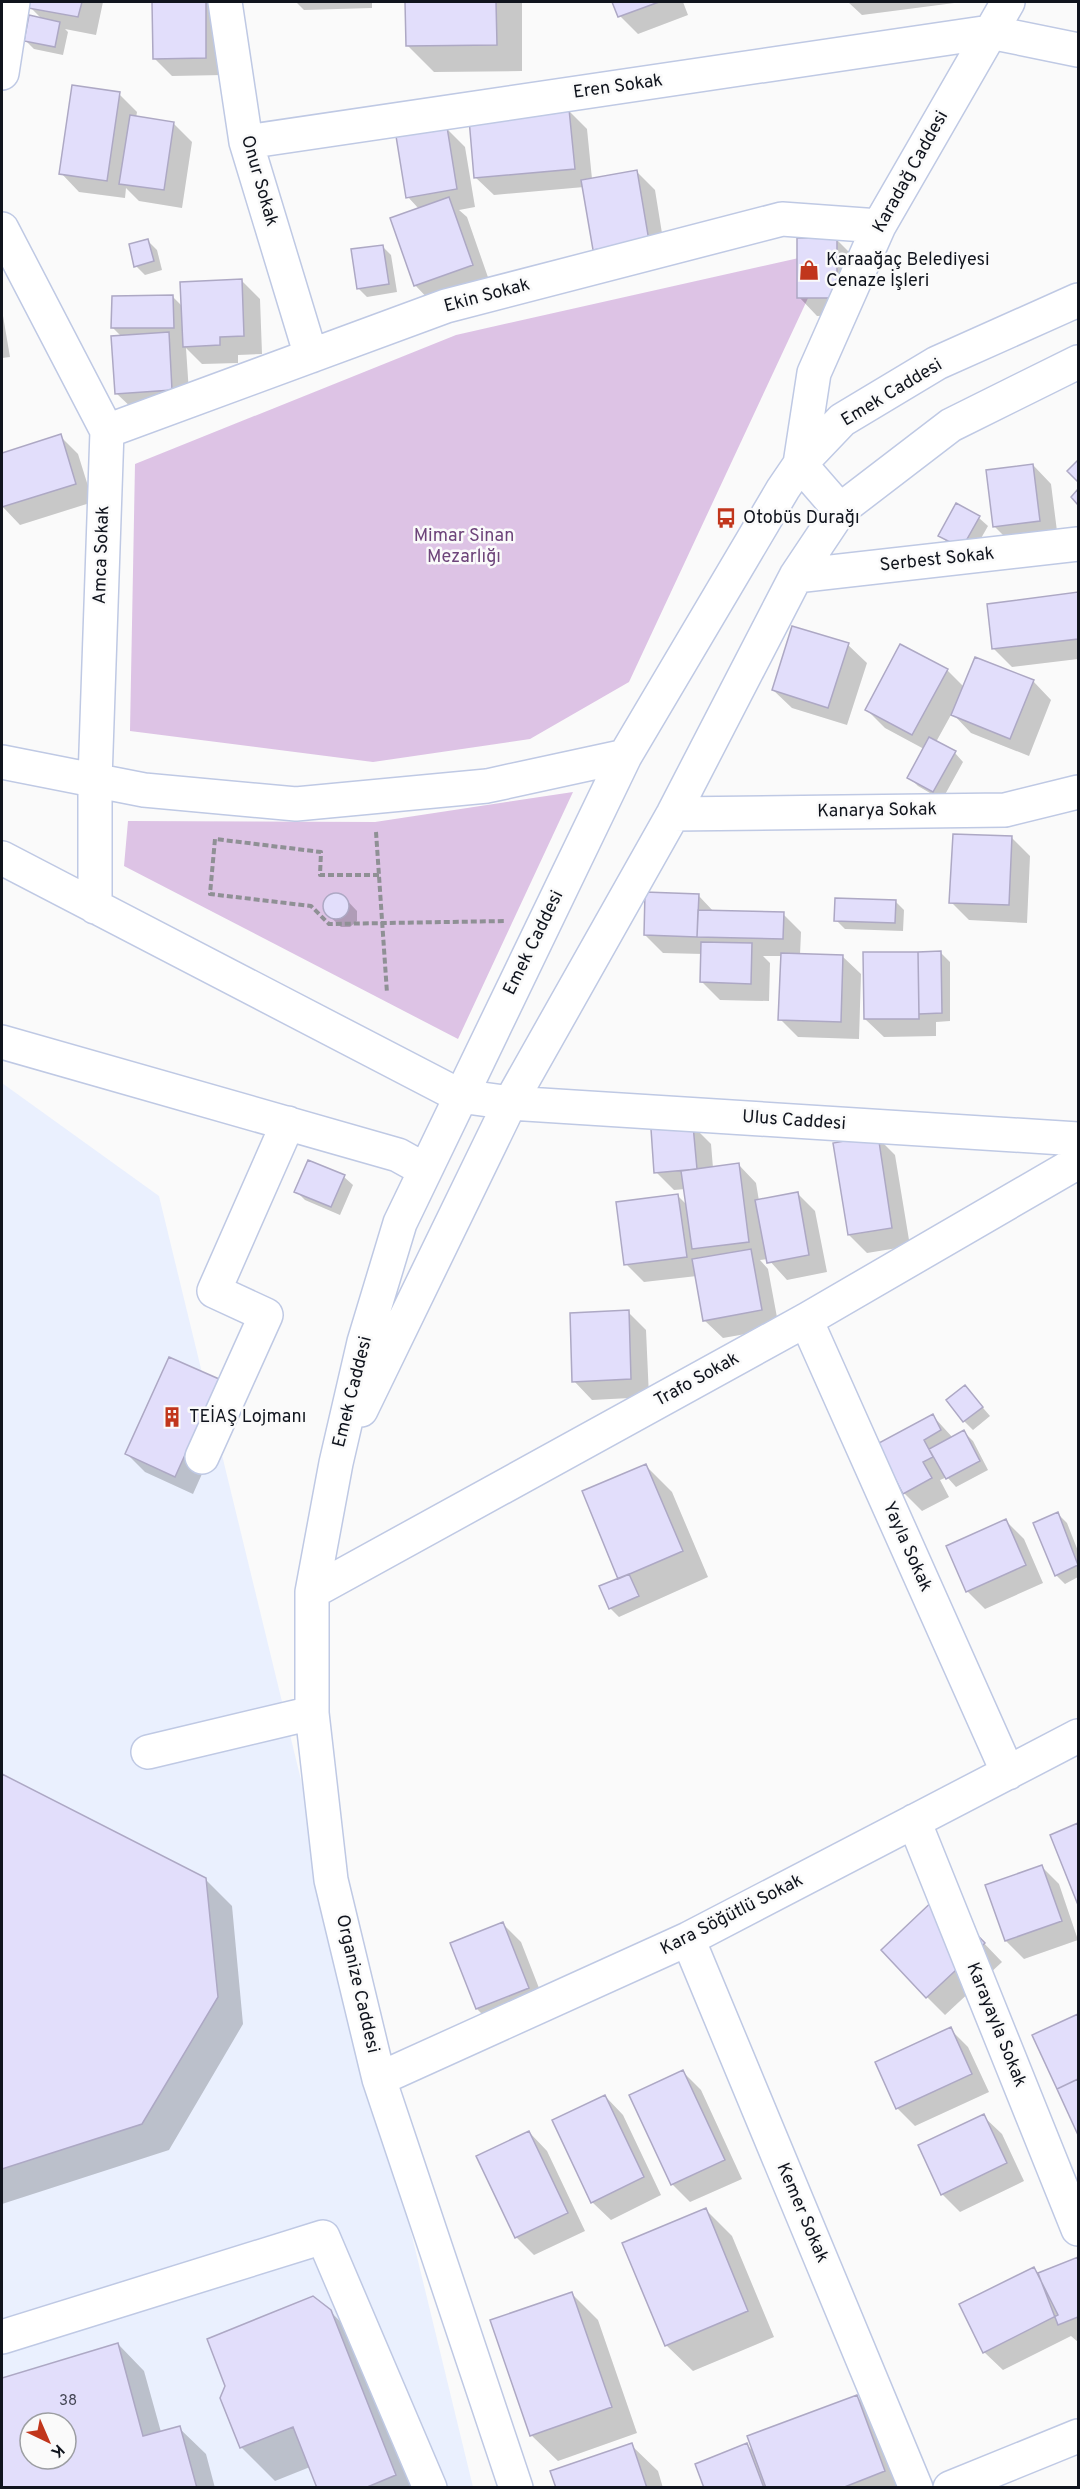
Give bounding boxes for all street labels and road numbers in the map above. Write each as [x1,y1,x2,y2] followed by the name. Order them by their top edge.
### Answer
[572,69,664,105] street label: Eren Sokak
[868,107,954,237] street label: Karadağ Caddesi
[235,133,283,229] street label: Onur Sokak
[442,274,532,318] street label: Ekin Sokak
[837,354,947,432] street label: Emek Caddesi
[89,505,115,605] street label: Amca Sokak
[879,543,995,577] street label: Serbest Sokak
[817,798,937,824] street label: Kanarya Sokak
[499,887,569,999] street label: Emek Caddesi
[741,1106,847,1136] street label: Ulus Caddesi
[328,1334,378,1450] street label: Emek Caddesi
[651,1347,743,1413] street label: Trafo Sokak
[877,1498,937,1596] street label: Yayla Sokak
[657,1869,807,1961] street label: Kara Söğütlü Sokak
[330,1913,384,2055] street label: Organize Caddesi
[961,1959,1031,2091] street label: Karayayla Sokak
[771,2159,833,2267] street label: Kemer Sokak

